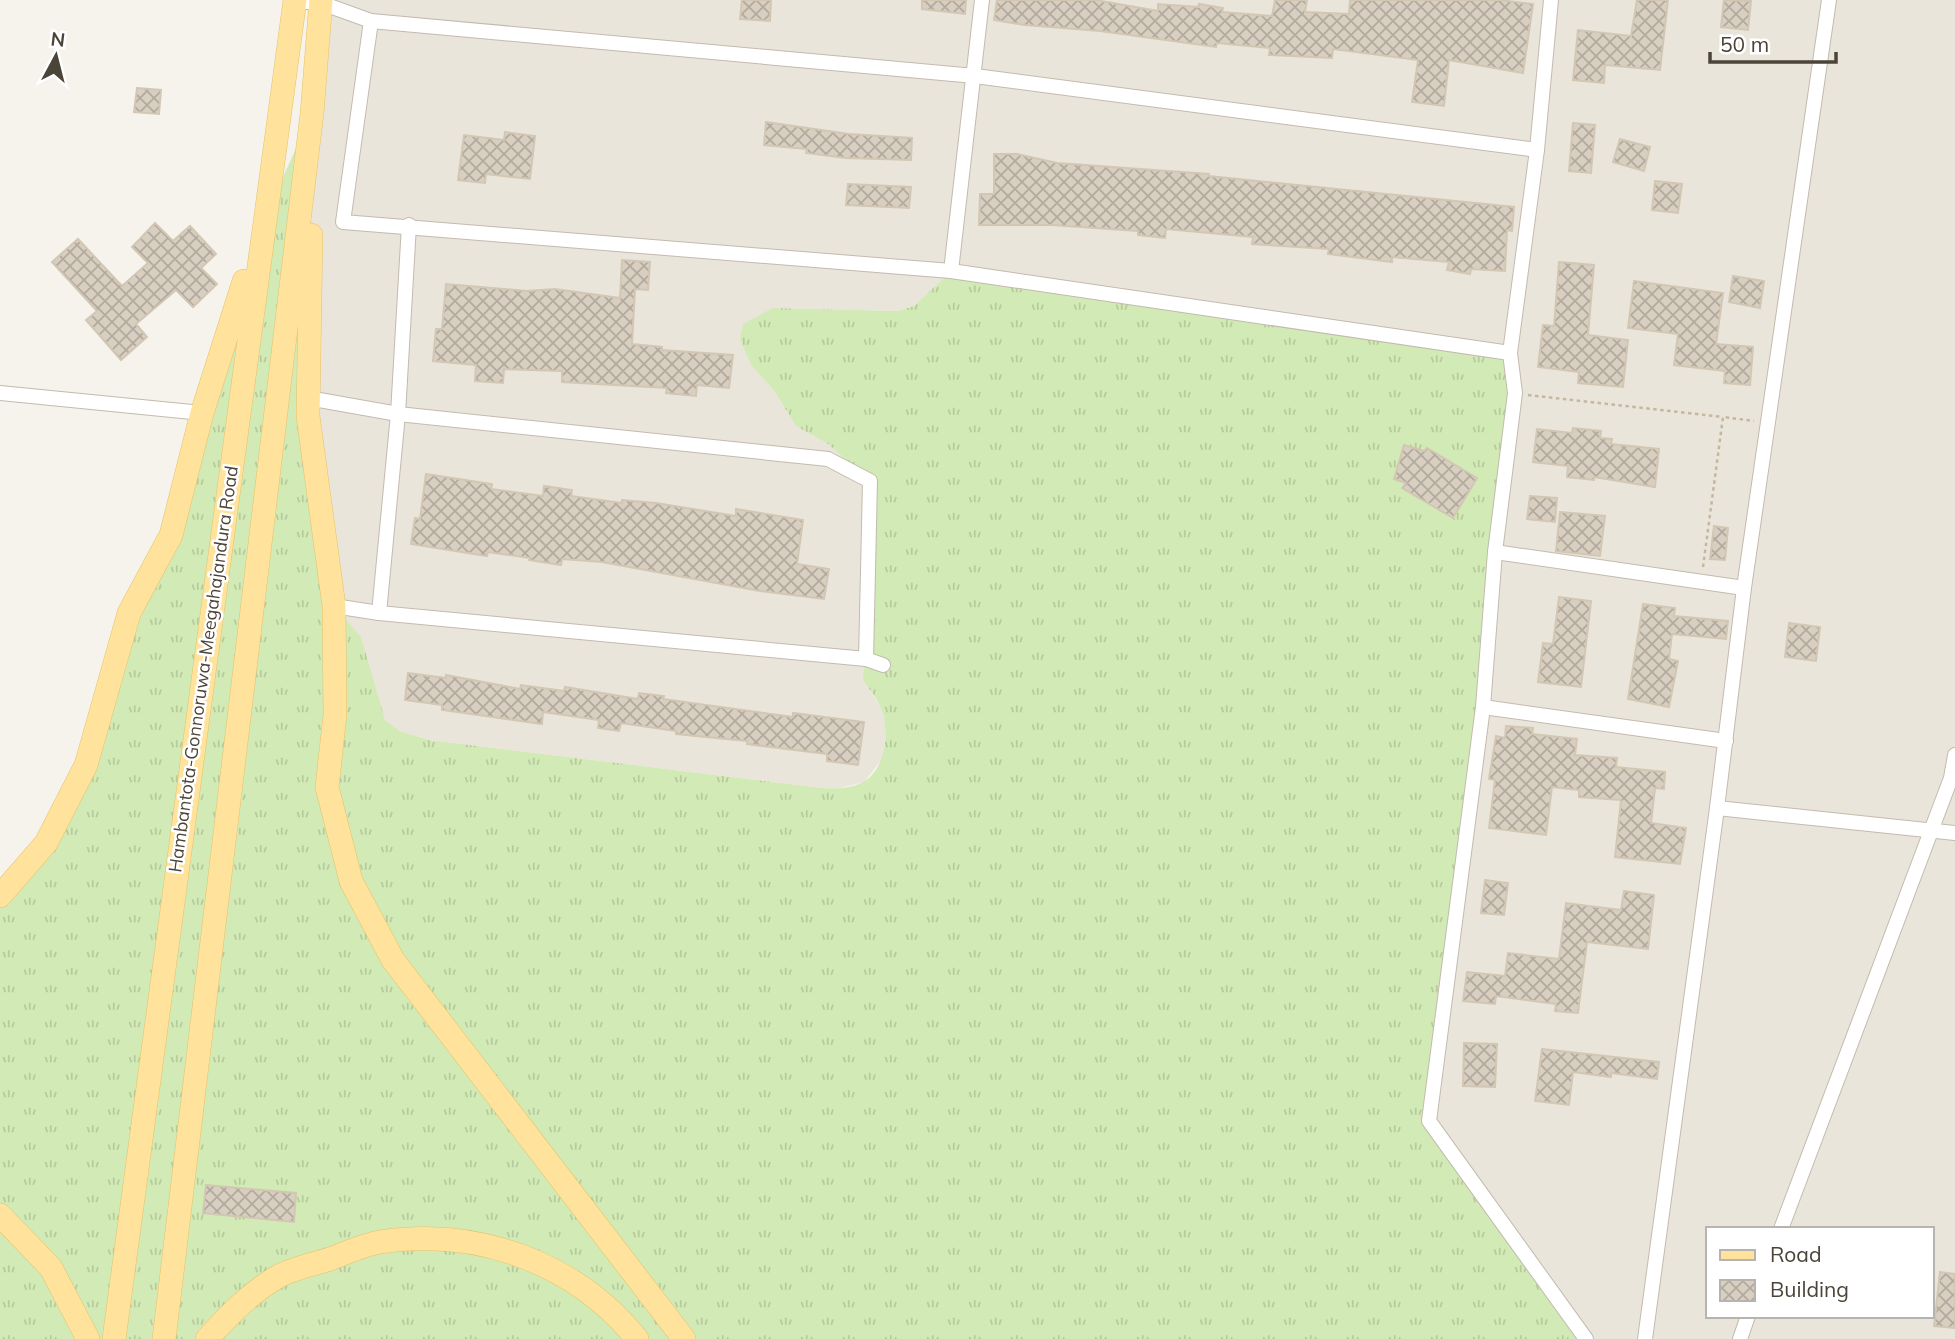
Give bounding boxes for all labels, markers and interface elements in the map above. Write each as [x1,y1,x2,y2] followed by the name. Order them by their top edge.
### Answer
[21,21,91,91] north arrow
[1710,21,1836,65] scale bar
[49,26,67,52] text: N
[1720,31,1769,57] text: 50 m
[163,464,243,874] street label: Hambantota-Gonnoruwa-Meegahajandura Road
[1706,1227,1934,1318] legend
[1770,1241,1821,1267] text: Road
[1770,1276,1849,1302] text: Building

